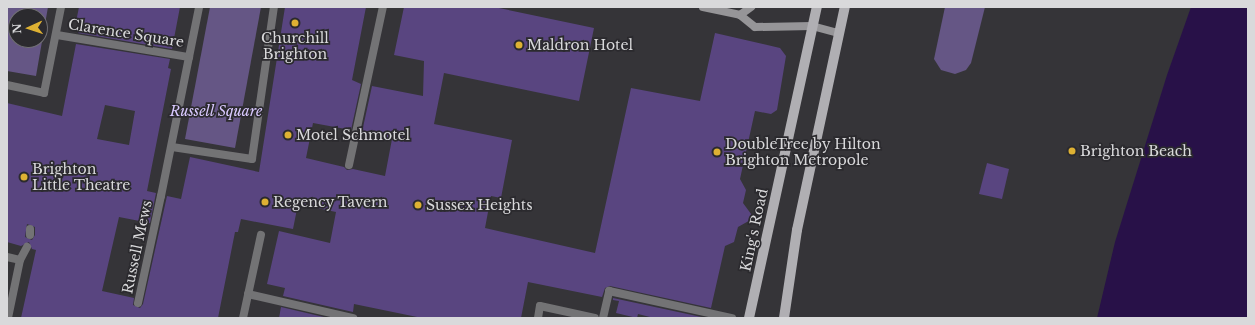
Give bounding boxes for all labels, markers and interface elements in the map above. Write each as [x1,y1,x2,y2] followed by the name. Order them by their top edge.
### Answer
[8,8,48,48] north arrow
[67,16,185,50] street label: Clarence Square
[290,18,300,28] marker: Churchill Brighton
[10,23,24,34] text: N
[261,30,329,62] place label: Churchill Brighton
[527,37,633,53] place label: Maldron Hotel
[514,40,524,50] marker: Maldron Hotel
[169,103,263,119] park label: Russell Square
[296,127,410,143] place label: Motel Schmotel
[283,130,293,140] marker: Motel Schmotel
[725,136,881,168] place label: DoubleTree by Hilton Brighton Metropole
[1080,143,1192,159] place label: Brighton Beach
[1067,146,1077,156] marker: Brighton Beach
[712,147,722,157] marker: DoubleTree by Hilton Brighton Metropole
[32,161,131,194] place label: Brighton Little Theatre
[19,172,29,182] marker: Brighton Little Theatre
[737,187,771,273] street label: King's Road
[273,194,388,210] place label: Regency Tavern
[260,197,270,207] marker: Regency Tavern
[426,197,533,213] place label: Sussex Heights
[119,199,155,295] street label: Russell Mews
[413,200,423,210] marker: Sussex Heights

